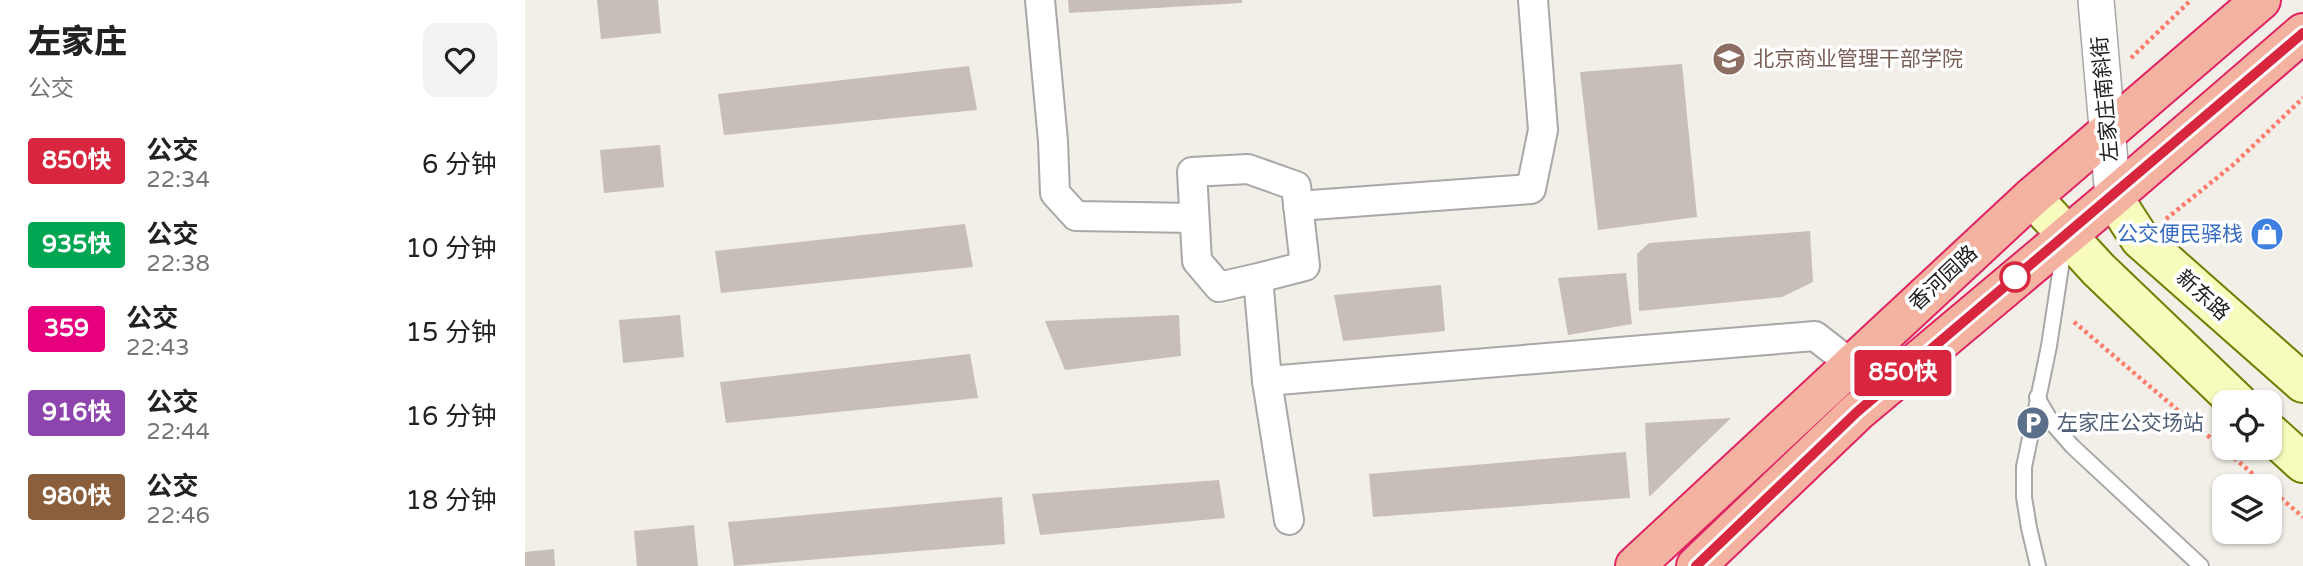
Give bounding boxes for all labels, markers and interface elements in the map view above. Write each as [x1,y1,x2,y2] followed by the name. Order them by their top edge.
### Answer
[28,23,127,62] text: 左家庄
[423,23,497,97] button: heart
[2088,35,2123,163] street label: 左家庄南斜街
[1710,40,1748,78] school or university icon: 北京商业管理干部学院
[1753,47,1963,72] place label: 北京商业管理干部学院
[28,75,74,103] text: 公交
[146,135,198,166] text: 公交
[42,146,111,175] text: 850快
[422,149,497,180] text: 6 分钟
[146,166,210,194] text: 22:34
[2248,215,2286,253] shop icon: 公交便民驿栈
[146,219,198,250] text: 公交
[2117,222,2243,247] place label: 公交便民驿栈
[42,230,111,259] text: 935快
[406,233,497,264] text: 10 分钟
[1904,241,1983,316] street label: 香河园路
[146,250,210,278] text: 22:38
[2000,262,2030,292] unlabelled marker
[2171,265,2234,326] street label: 新东路
[126,303,178,334] text: 公交
[44,314,89,343] text: 359
[406,317,497,348] text: 15 分钟
[126,334,190,362] text: 22:43
[1854,350,1952,396] line badge: 850快
[1868,358,1938,387] text: 850快
[146,387,198,418] text: 公交
[2212,390,2282,544] map controls
[2212,390,2282,460] button: locate
[42,398,111,427] text: 916快
[406,401,497,432] text: 16 分钟
[2014,404,2052,442] parking icon: 左家庄公交场站
[2057,411,2204,436] place label: 左家庄公交场站
[146,418,210,446] text: 22:44
[146,471,198,502] text: 公交
[2212,474,2282,544] button: layers
[42,482,111,511] text: 980快
[406,485,497,516] text: 18 分钟
[146,502,210,530] text: 22:46

